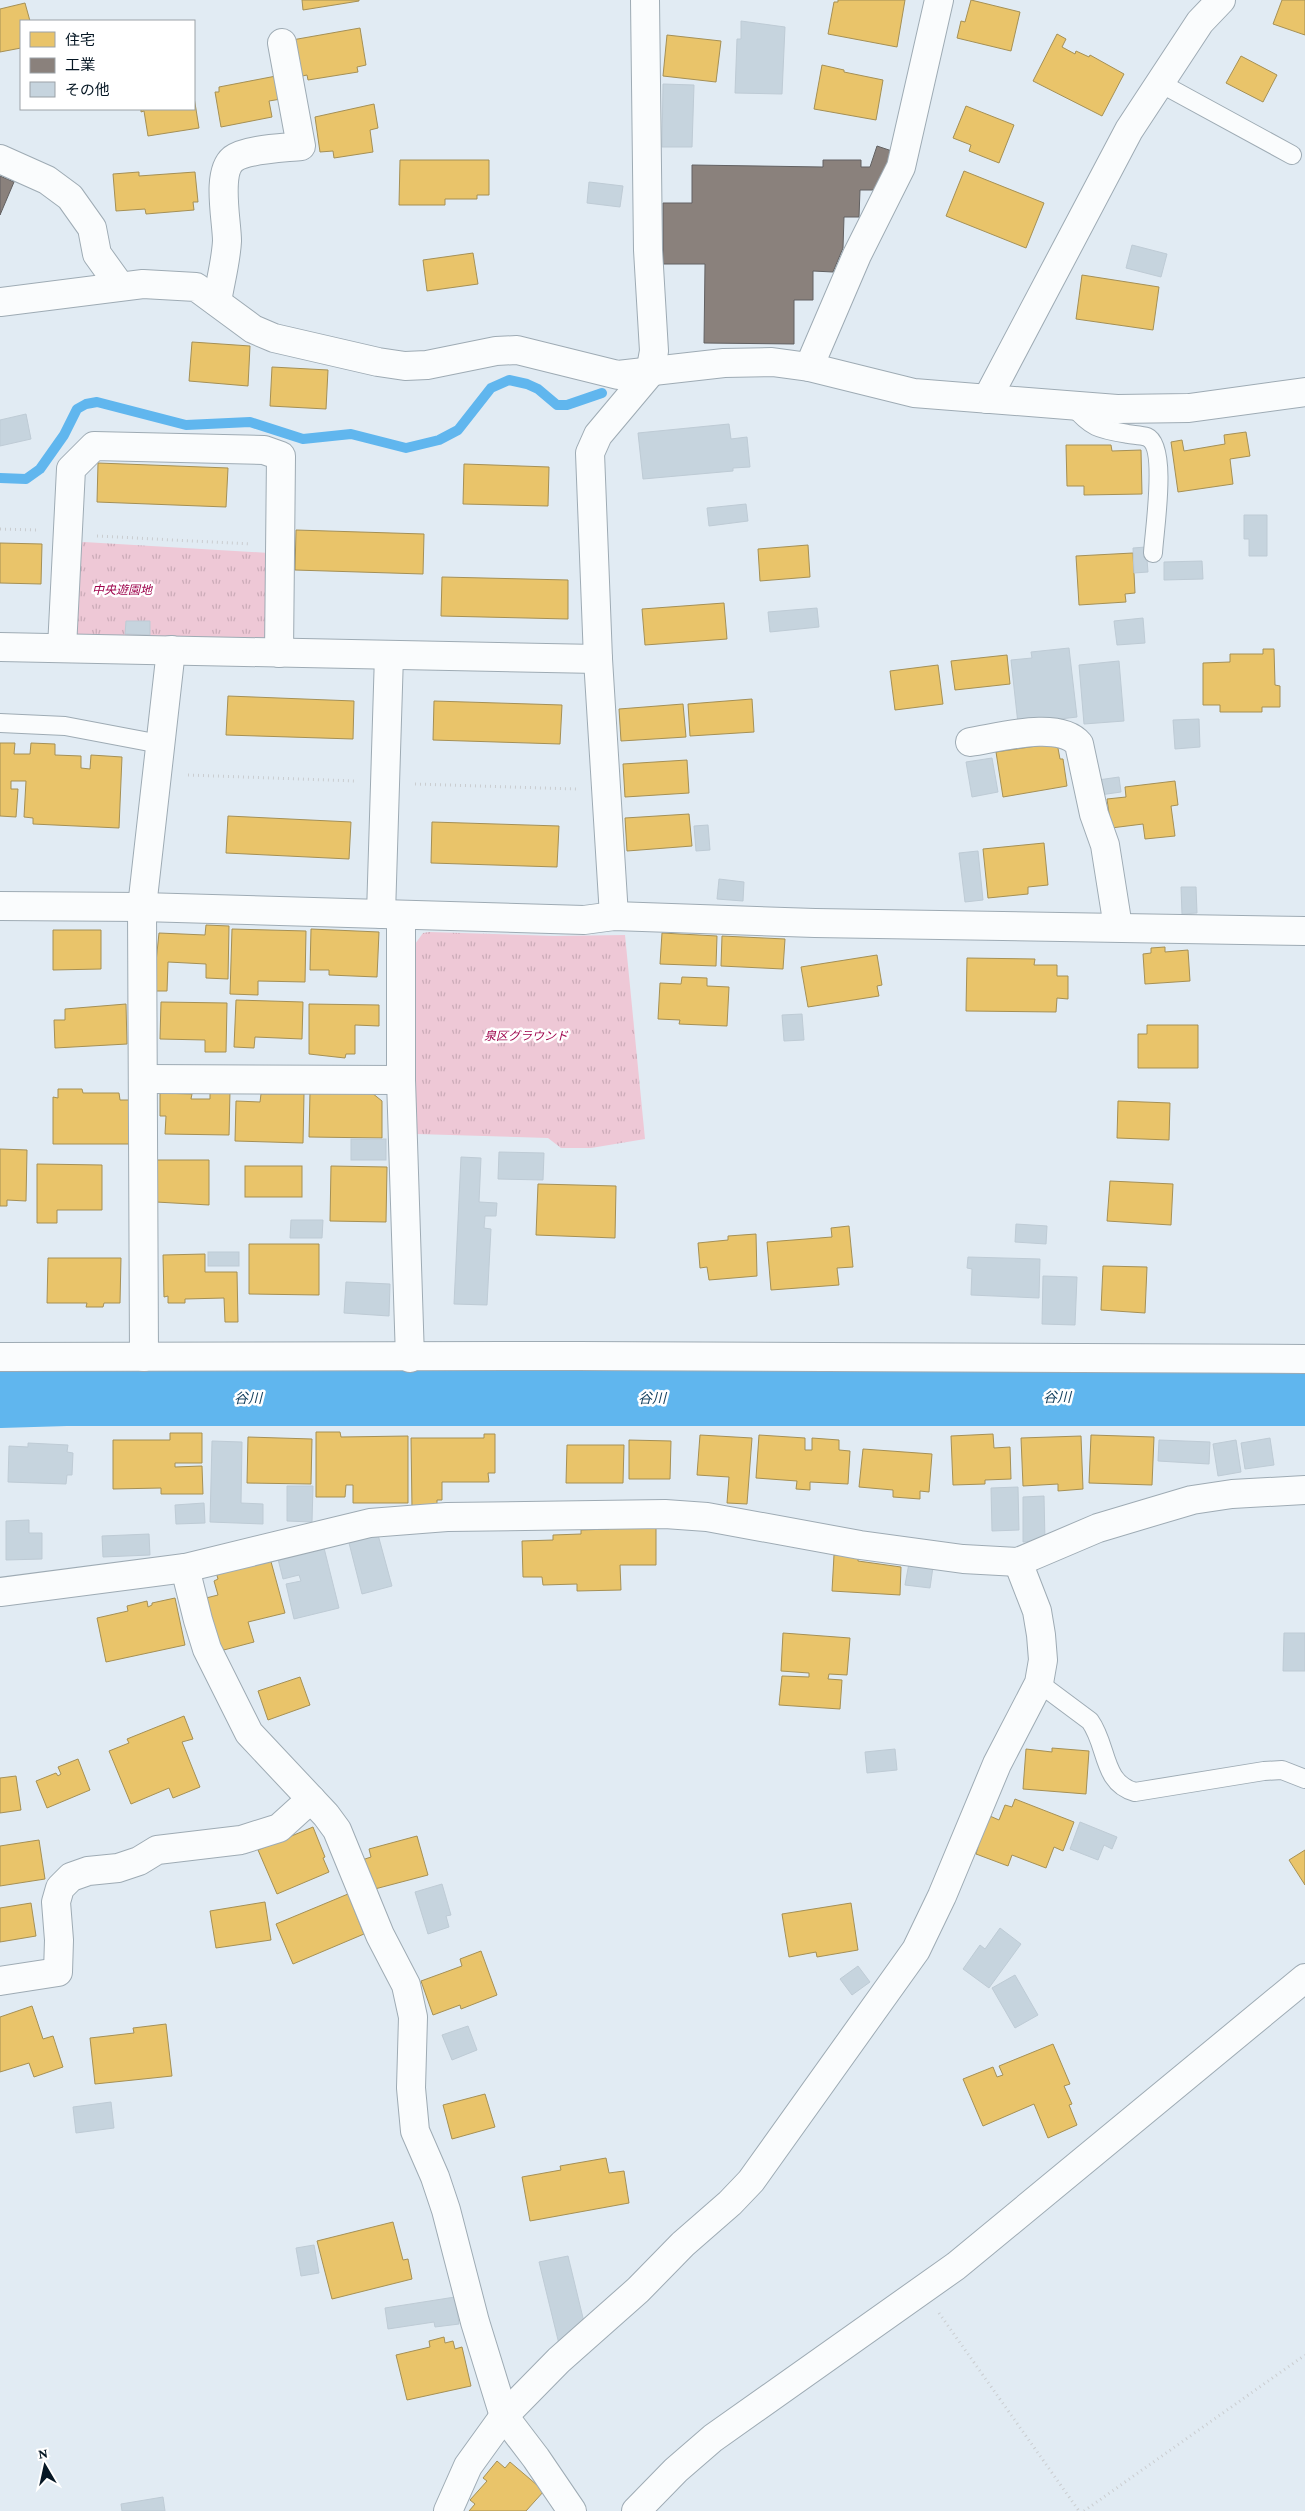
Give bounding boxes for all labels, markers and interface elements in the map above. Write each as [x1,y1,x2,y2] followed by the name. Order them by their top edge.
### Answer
[20,20,195,110] legend
[65,32,95,48] text: 住宅
[65,57,95,73] text: 工業
[65,82,110,98] text: その他
[92,583,154,597] park label: 中央遊園地
[484,1029,569,1043] park label: 泉区グラウンド
[1043,1389,1073,1405] water label: 谷川
[234,1390,264,1406] water label: 谷川
[638,1390,668,1406] water label: 谷川
[20,2441,70,2491] north arrow
[37,2444,49,2462] text: N

